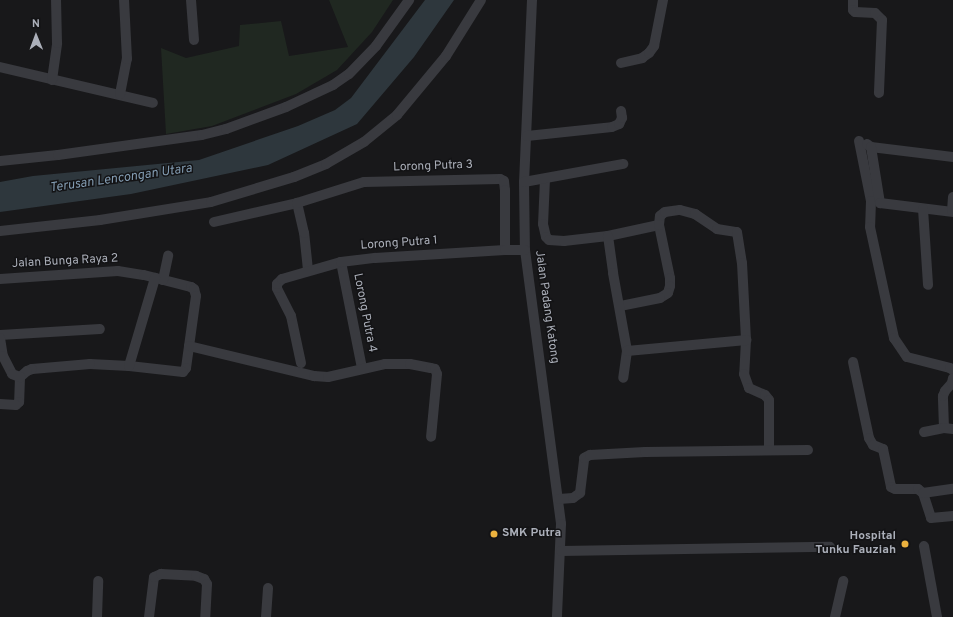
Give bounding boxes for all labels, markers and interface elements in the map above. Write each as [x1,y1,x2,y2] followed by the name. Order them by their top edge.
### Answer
[16,16,56,56] north arrow
[32,17,40,31] text: N
[393,158,473,176] street label: Lorong Putra 3
[49,161,193,197] water label: Terusan Lencongan Utara
[360,234,438,254] street label: Lorong Putra 1
[531,249,561,365] street label: Jalan Padang Katong
[11,252,119,272] street label: Jalan Bunga Raya 2
[349,272,379,354] street label: Lorong Putra 4
[502,527,561,541] place label: SMK Putra
[489,529,499,539] marker: SMK Putra
[815,530,896,558] place label: Hospital Tunku Fauziah
[899,538,911,550] marker: Hospital Tunku Fauziah

